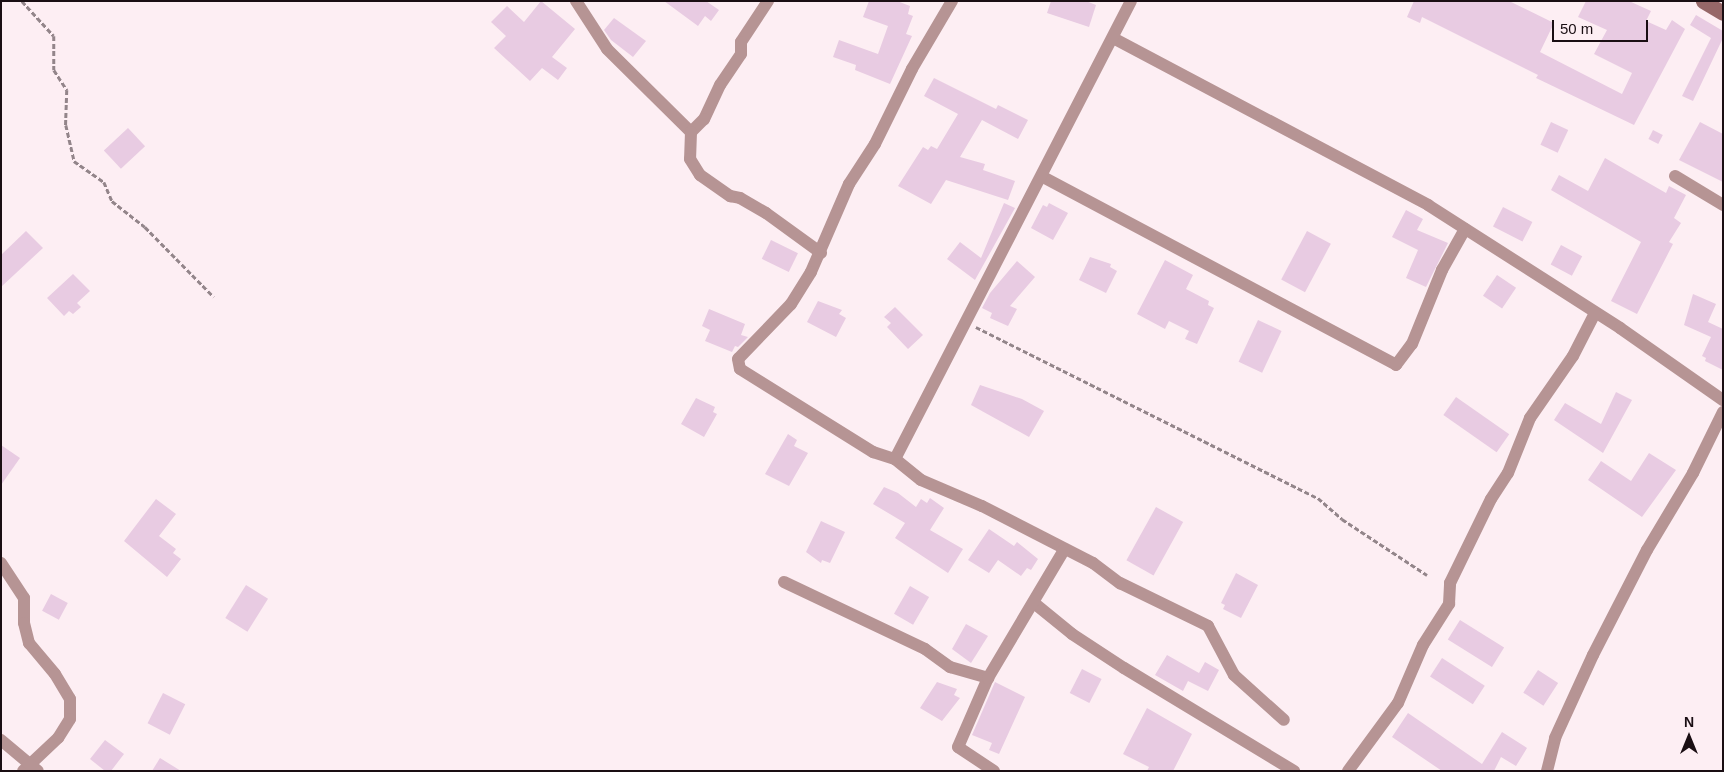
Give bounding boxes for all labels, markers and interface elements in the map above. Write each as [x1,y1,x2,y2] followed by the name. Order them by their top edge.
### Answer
[1554,10,1650,42] scale bar
[1560,20,1593,37] text: 50 m
[1664,712,1714,762] north arrow
[1684,714,1694,730] text: N

